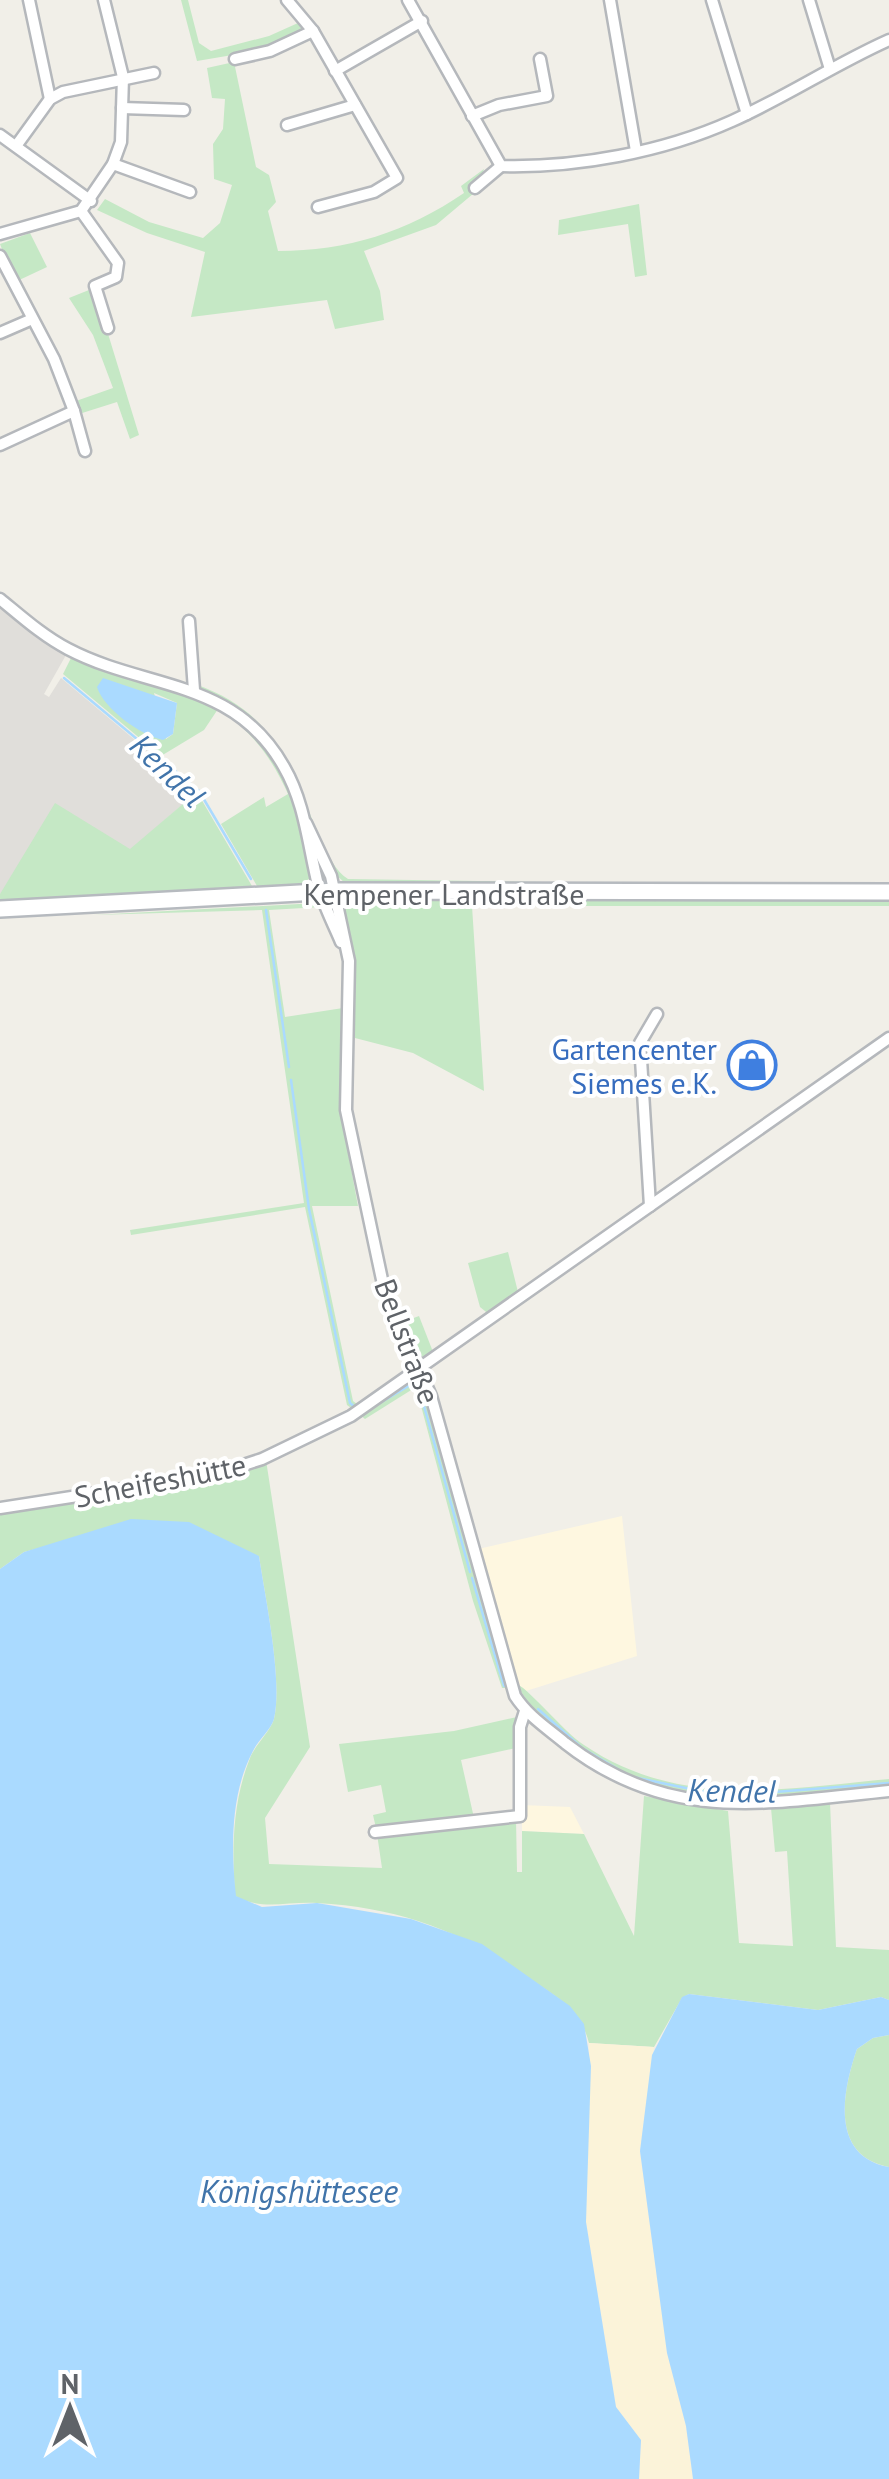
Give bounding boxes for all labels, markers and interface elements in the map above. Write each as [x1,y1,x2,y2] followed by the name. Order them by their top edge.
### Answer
[121,724,215,816] water label: Kendel
[303,874,585,913] street label: Kempener Landstraße
[551,1029,717,1102] place label: Gartencenter Siemes e.K.
[726,1039,778,1091] shop icon: Gartencenter Siemes e.K.
[366,1273,450,1409] street label: Bellstraße
[71,1444,249,1516] street label: Scheifeshütte
[687,1768,777,1812] water label: Kendel
[200,2170,398,2212] water label: Königshüttesee
[20,2359,120,2459] north arrow
[61,2365,79,2402] text: N

